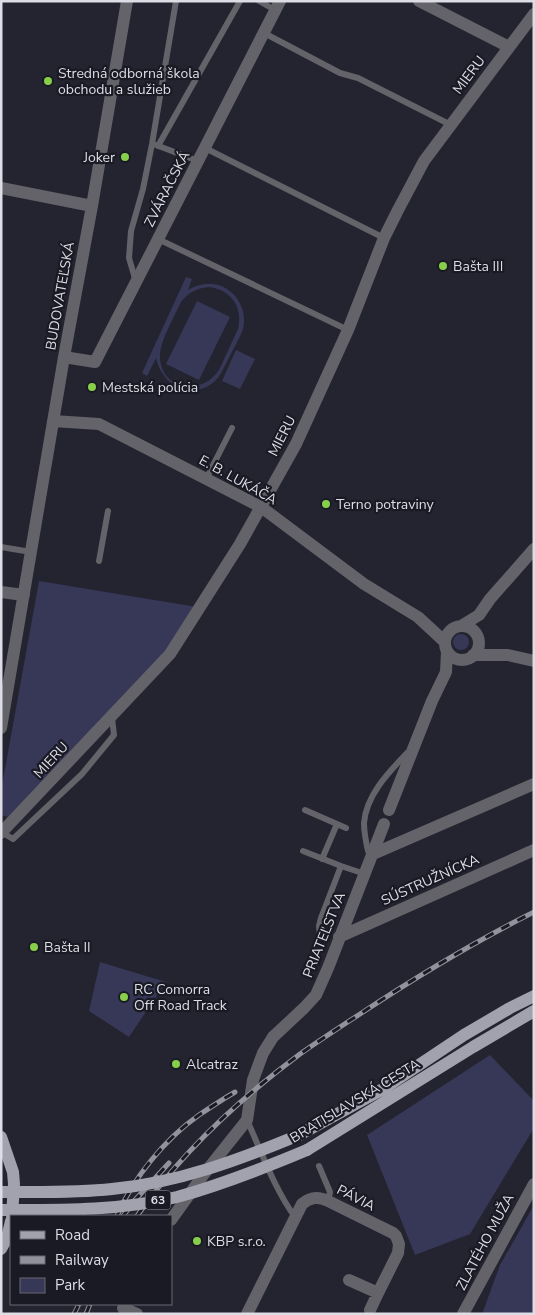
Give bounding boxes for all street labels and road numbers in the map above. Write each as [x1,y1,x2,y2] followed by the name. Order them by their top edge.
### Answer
[448,52,490,98] street label: MIERU
[140,148,194,230] street label: ZVÁRAČSKÁ
[41,240,79,352] street label: BUDOVATEĽSKÁ
[264,412,300,460] street label: MIERU
[196,451,280,509] street label: E. B. LUKÁČA
[29,738,73,782] street label: MIERU
[378,850,482,910] street label: SÚSTRUŽNÍCKA
[298,889,350,981] street label: PRIATEĽSTVA
[286,1055,424,1147] street label: BRATISLAVSKÁ CESTA
[334,1180,378,1216] street label: PÁVIA
[146,1190,170,1210] road number: 63
[452,1190,518,1294] street label: ZLATÉHO MUŽA

